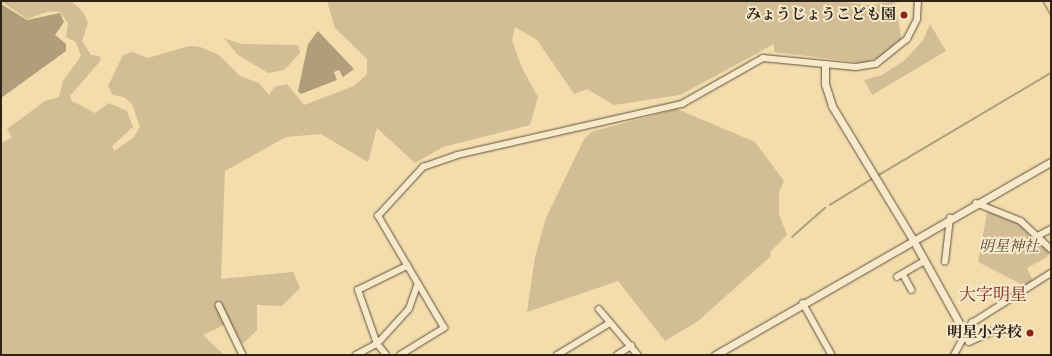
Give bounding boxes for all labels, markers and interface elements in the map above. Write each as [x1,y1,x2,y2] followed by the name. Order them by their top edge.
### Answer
[746,6,896,24] place label: みょうじょうこども園
[899,10,909,20] marker: みょうじょうこども園
[979,238,1039,256] park label: 明星神社
[959,286,1027,306] district label: 大字明星
[947,324,1022,342] place label: 明星小学校
[1025,328,1035,338] marker: 明星小学校

